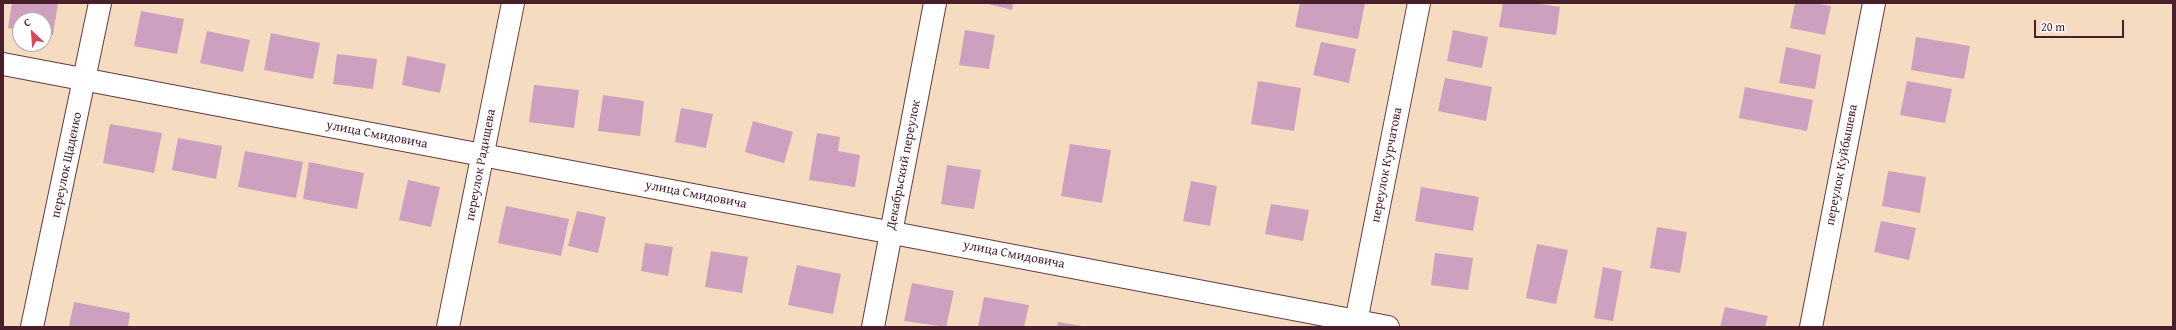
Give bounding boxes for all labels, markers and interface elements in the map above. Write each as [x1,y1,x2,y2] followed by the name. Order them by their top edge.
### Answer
[12,12,52,52] north arrow
[2036,12,2126,38] scale bar
[21,14,33,31] text: С
[2041,18,2065,35] text: 20 m
[884,99,924,231] street label: Декабрьский переулок
[1823,103,1861,227] street label: переулок Куйбышева
[1368,106,1406,224] street label: переулок Курчатова
[463,108,499,222] street label: переулок Радищева
[48,111,86,219] street label: переулок Щаденко
[325,118,429,152] street label: улица Смидовича
[644,178,748,212] street label: улица Смидовича
[962,238,1066,272] street label: улица Смидовича

